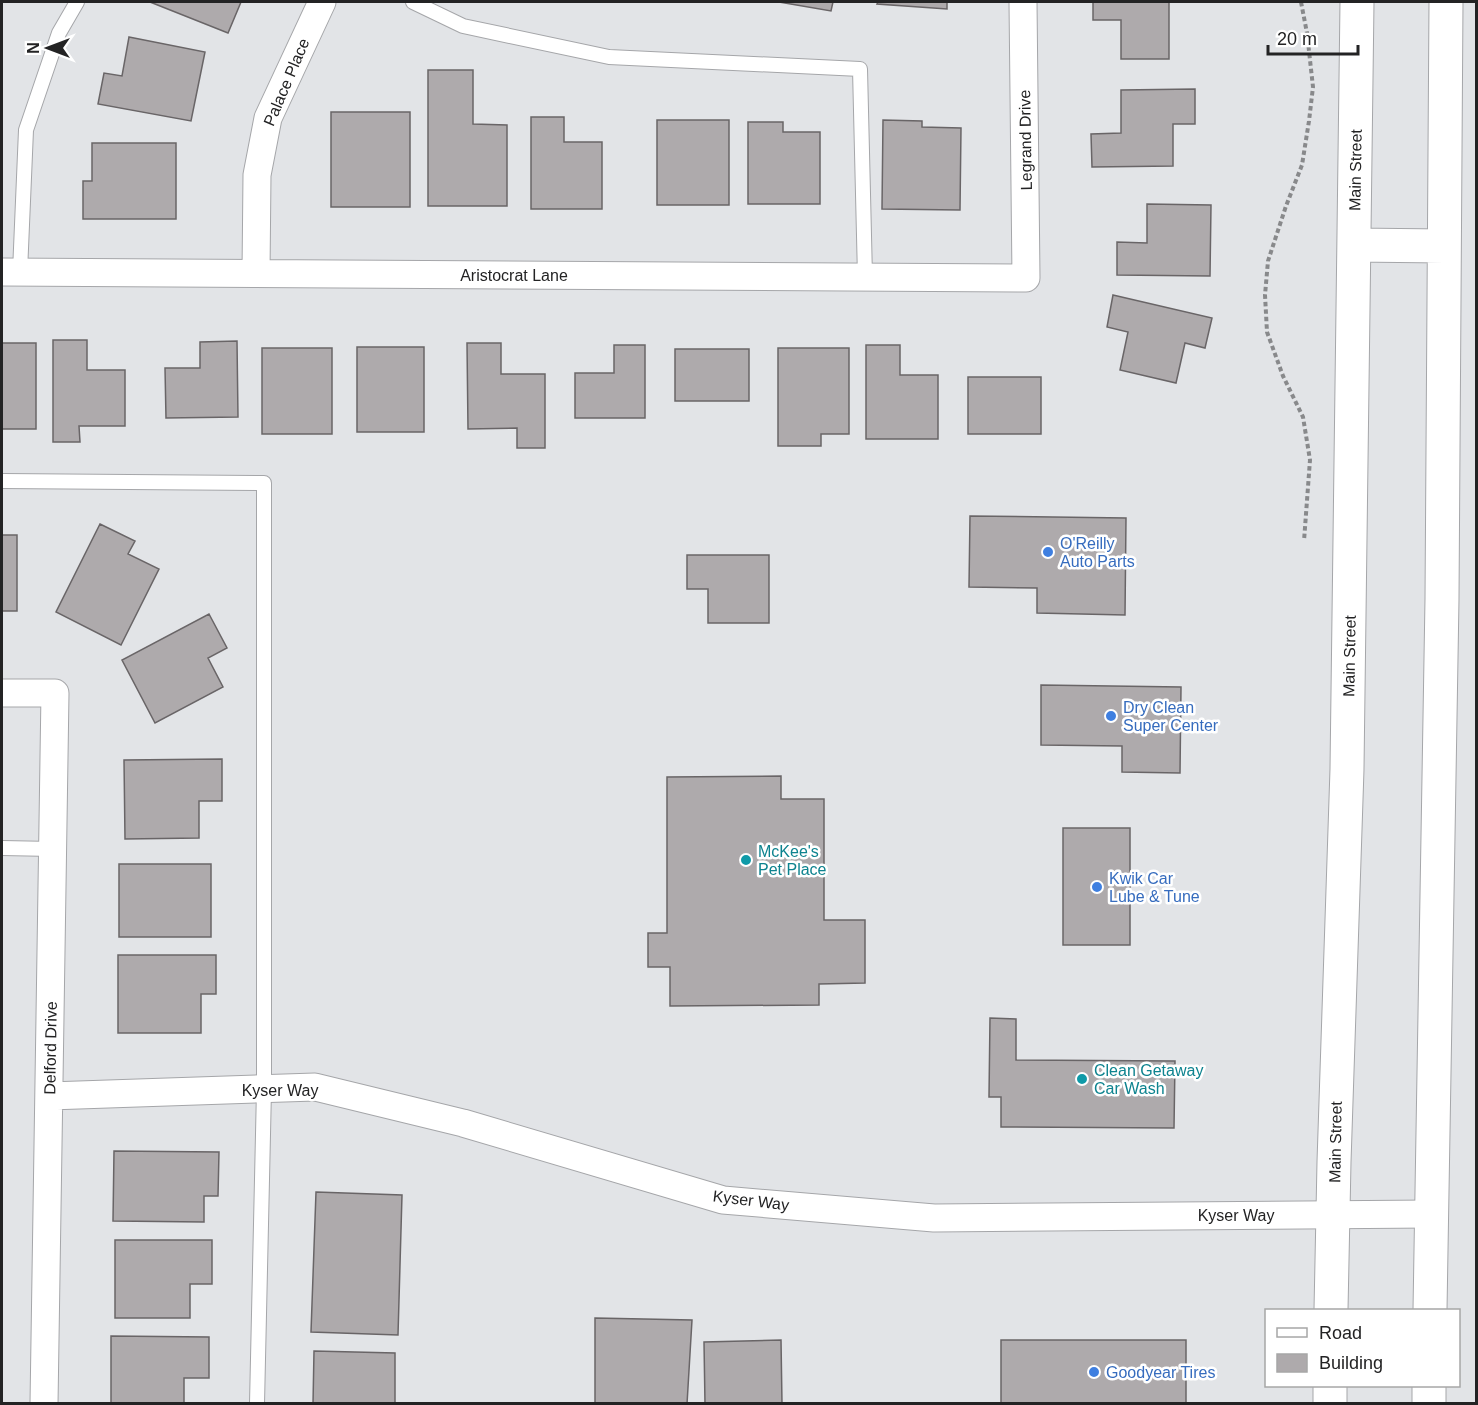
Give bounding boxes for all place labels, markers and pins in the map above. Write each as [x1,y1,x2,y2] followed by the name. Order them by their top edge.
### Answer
[1060,535,1135,570] place label: O'Reilly Auto Parts
[1041,545,1055,559] marker: O'Reilly Auto Parts
[1123,699,1219,734] place label: Dry Clean Super Center
[1104,709,1118,723] marker: Dry Clean Super Center
[758,843,827,878] place label: McKee's Pet Place
[739,853,753,867] marker: McKee's Pet Place
[1109,870,1200,905] place label: Kwik Car Lube & Tune
[1090,880,1104,894] marker: Kwik Car Lube & Tune
[1094,1062,1203,1097] place label: Clean Getaway Car Wash
[1075,1072,1089,1086] marker: Clean Getaway Car Wash
[1106,1364,1215,1381] place label: Goodyear Tires
[1087,1365,1101,1379] marker: Goodyear Tires

